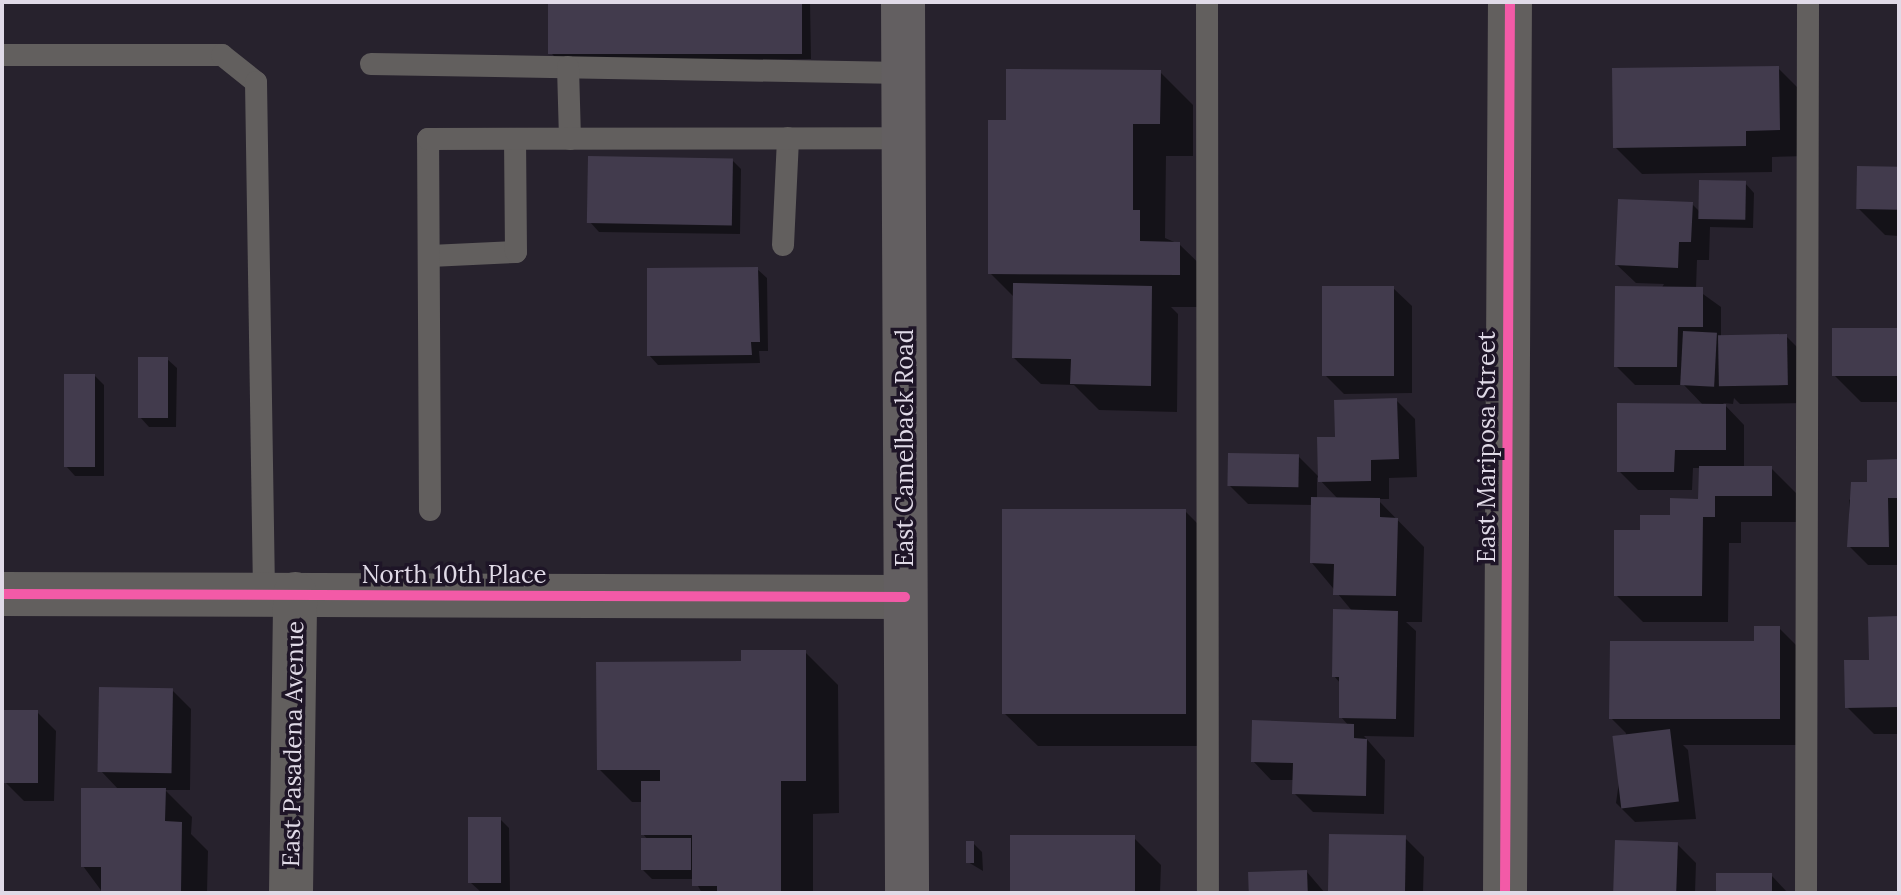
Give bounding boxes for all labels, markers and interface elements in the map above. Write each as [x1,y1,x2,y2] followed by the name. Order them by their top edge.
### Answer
[891,329,919,567] street label: East Camelback Road
[1473,331,1501,563] street label: East Mariposa Street
[361,561,547,589] street label: North 10th Place
[276,621,310,867] street label: East Pasadena Avenue

